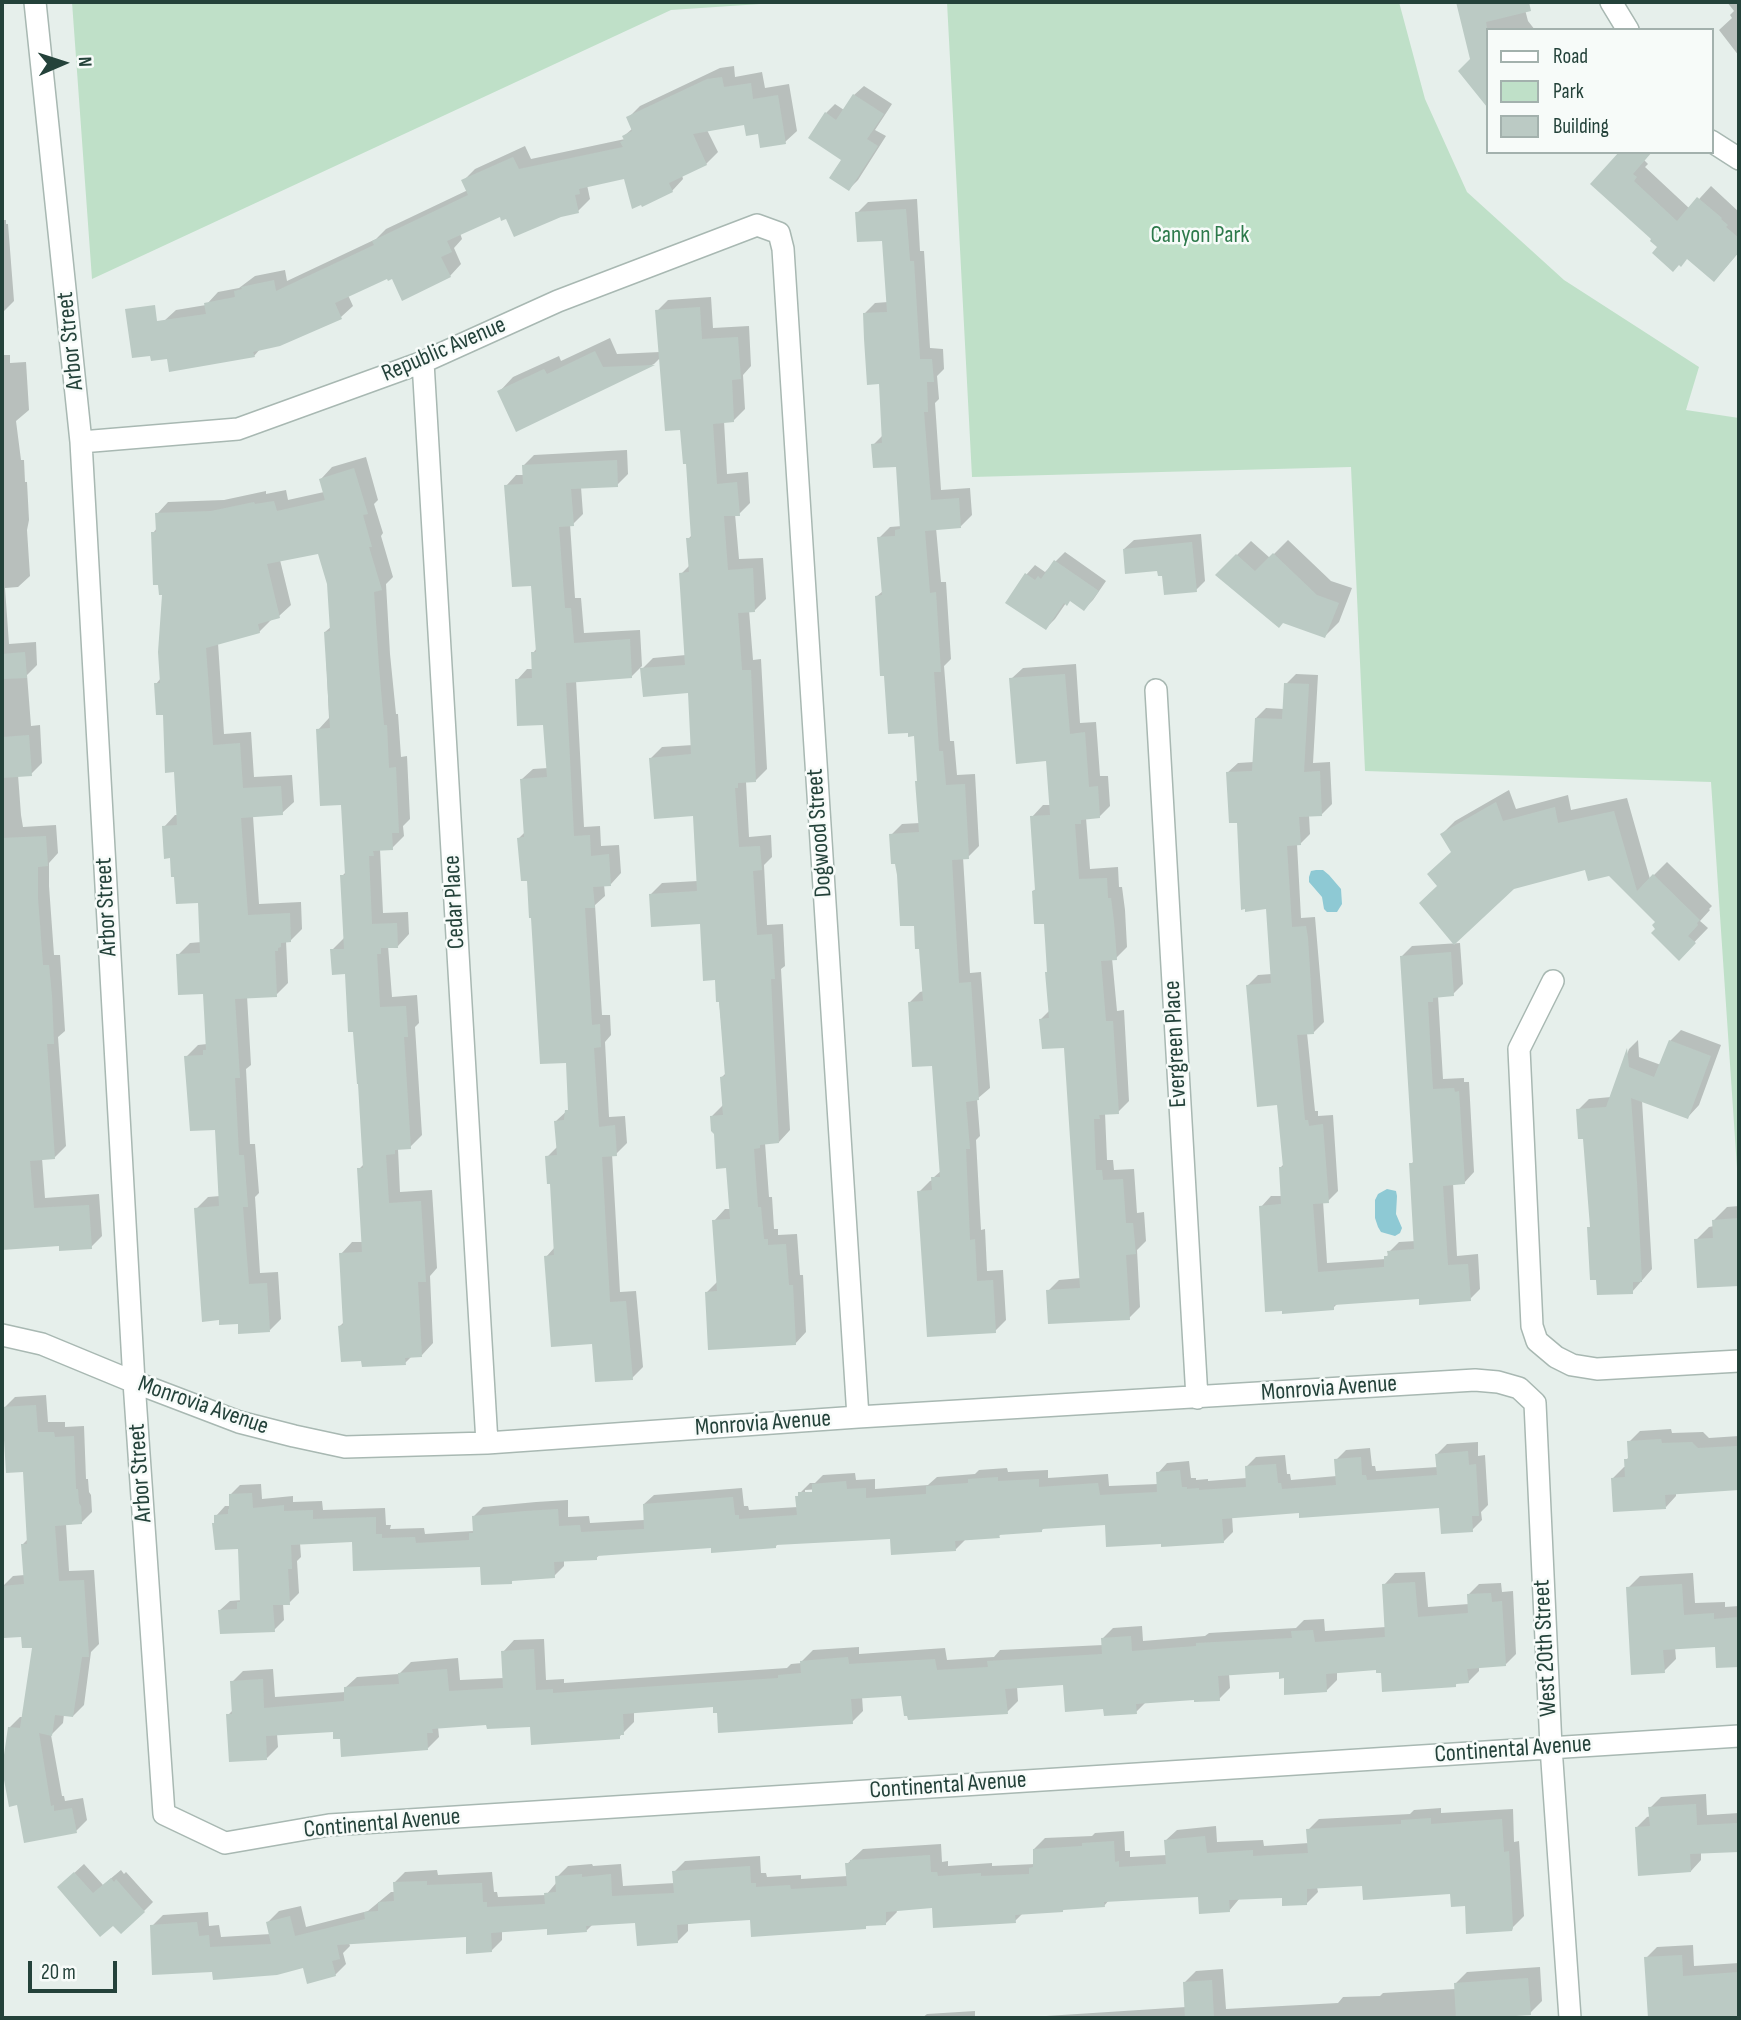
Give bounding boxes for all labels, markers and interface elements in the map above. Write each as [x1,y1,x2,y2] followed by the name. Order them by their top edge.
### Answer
[28,28,98,98] north arrow
[1486,28,1713,154] legend
[1553,44,1588,69] text: Road
[73,56,96,68] text: N
[1553,79,1584,104] text: Park
[1553,114,1609,139] text: Building
[1151,222,1249,250] park label: Canyon Park
[52,290,90,392] street label: Arbor Street
[378,311,510,389] street label: Republic Avenue
[801,768,839,898] street label: Dogwood Street
[438,854,472,950] street label: Cedar Place
[90,857,124,957] street label: Arbor Street
[1158,980,1194,1108] street label: Evergreen Place
[134,1370,272,1442] street label: Monrovia Avenue
[1260,1370,1398,1408] street label: Monrovia Avenue
[694,1405,832,1443] street label: Monrovia Avenue
[123,1423,159,1523] street label: Arbor Street
[1528,1579,1564,1717] street label: West 20th Street
[1434,1730,1592,1770] street label: Continental Avenue
[869,1766,1027,1806] street label: Continental Avenue
[302,1803,462,1845] street label: Continental Avenue
[32,1946,121,1990] scale bar
[41,1960,76,1985] text: 20 m

